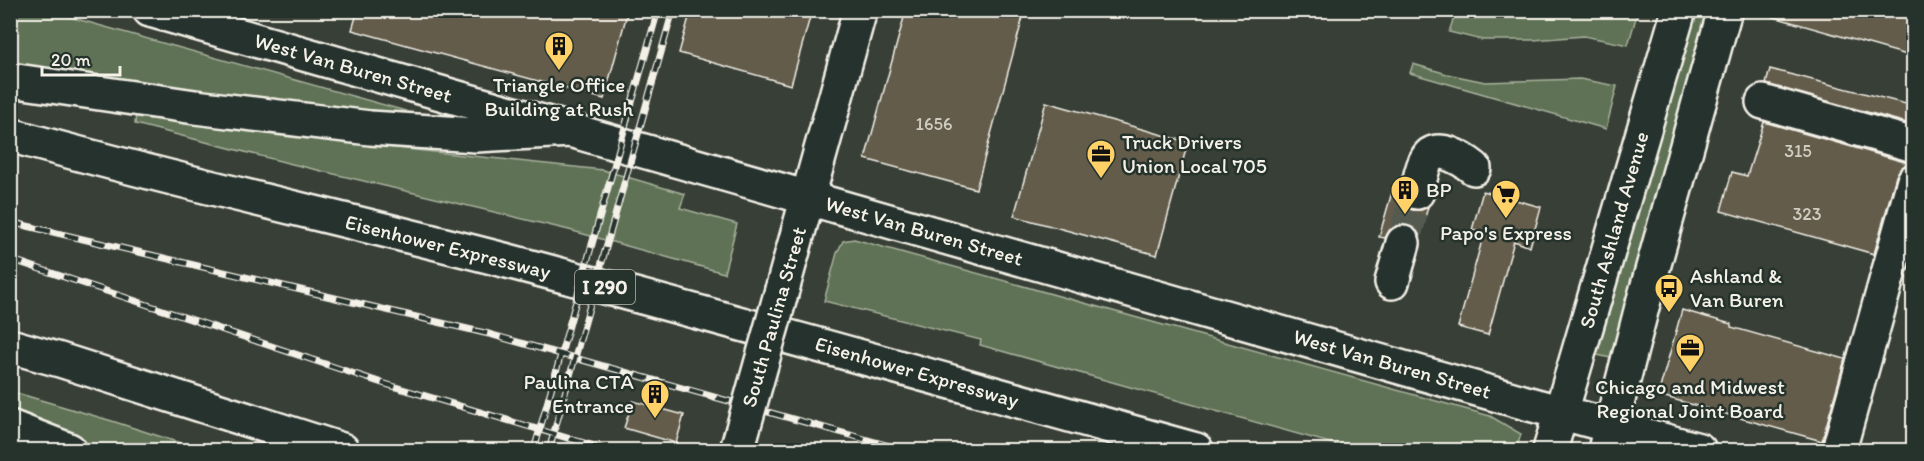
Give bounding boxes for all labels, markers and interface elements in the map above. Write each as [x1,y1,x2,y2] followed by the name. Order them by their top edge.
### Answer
[252,27,455,108] street label: West Van Buren Street
[543,30,575,72] building icon: Triangle Office Building at Rush
[42,39,120,77] scale bar
[51,49,91,71] text: 20 m
[485,72,634,121] place label: Triangle Office Building at Rush
[916,113,952,135] house number: 1656
[1122,129,1267,178] place label: Truck Drivers Union Local 705
[1573,129,1654,331] street label: South Ashland Avenue
[1085,138,1117,180] office icon: Truck Drivers Union Local 705
[1784,140,1812,162] house number: 315
[1389,174,1421,216] building icon: BP
[1426,177,1452,202] place label: BP
[1490,178,1522,220] supermarket icon: Papo's Express
[823,190,1026,271] street label: West Van Buren Street
[1792,203,1822,225] house number: 323
[343,209,553,284] street label: Eisenhower Expressway
[1440,220,1572,245] place label: Papo's Express
[736,224,811,410] street label: South Paulina Street
[1690,263,1784,312] place label: Ashland & Van Buren
[575,270,635,304] road number: I 290
[1653,272,1685,314] bus stop icon: Ashland & Van Buren
[1291,323,1494,404] street label: West Van Buren Street
[812,330,1022,413] street label: Eisenhower Expressway
[1674,332,1706,374] office icon: Chicago and Midwest Regional Joint Board
[523,369,635,418] place label: Paulina CTA Entrance
[1595,374,1785,423] place label: Chicago and Midwest Regional Joint Board
[639,378,671,420] building icon: Paulina CTA Entrance

